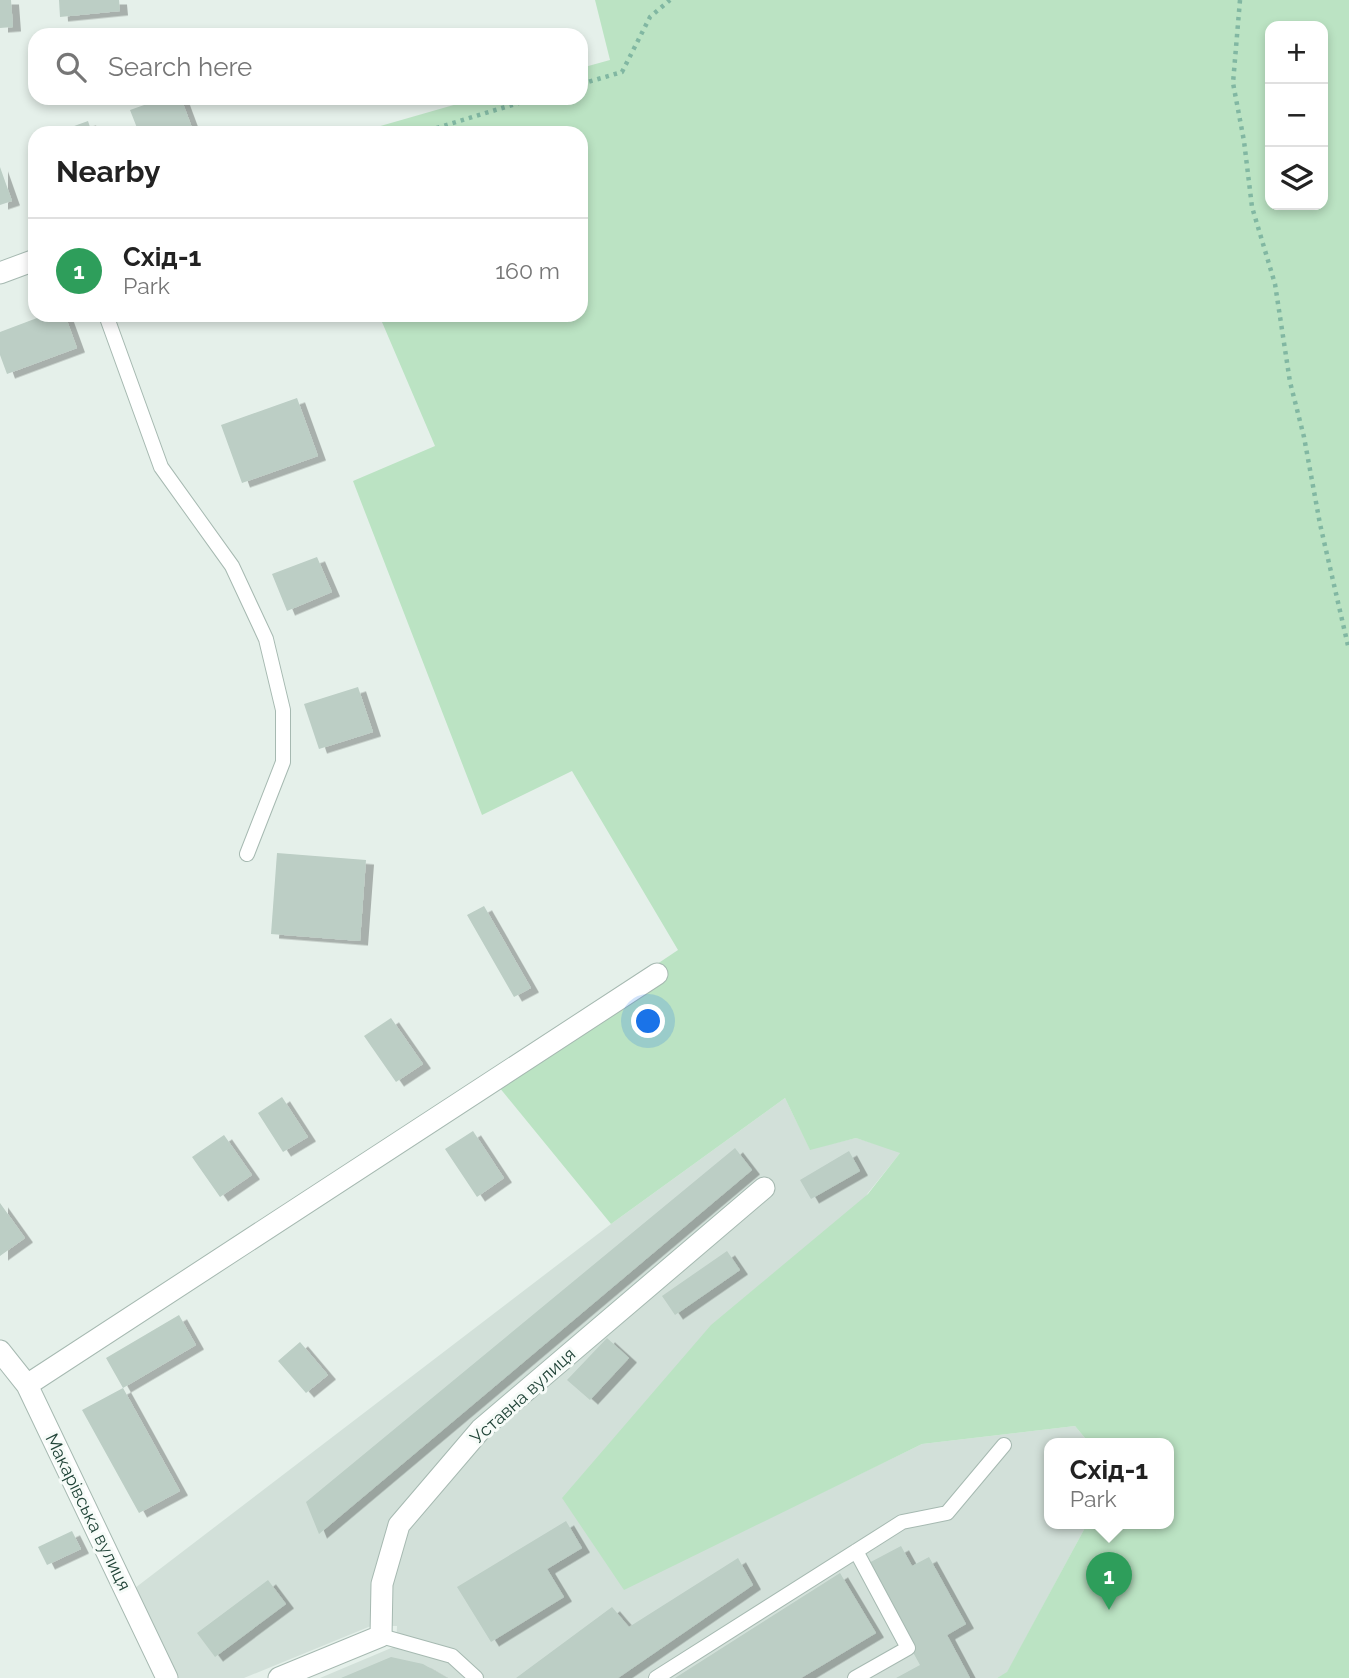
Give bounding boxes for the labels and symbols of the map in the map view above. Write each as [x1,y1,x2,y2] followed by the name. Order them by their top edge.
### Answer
[631,1004,665,1038] your location
[466,1343,579,1448] street label: Уставна вулиця
[41,1430,136,1594] street label: Макарівська вулиця
[1086,1552,1132,1610] pin: 1

